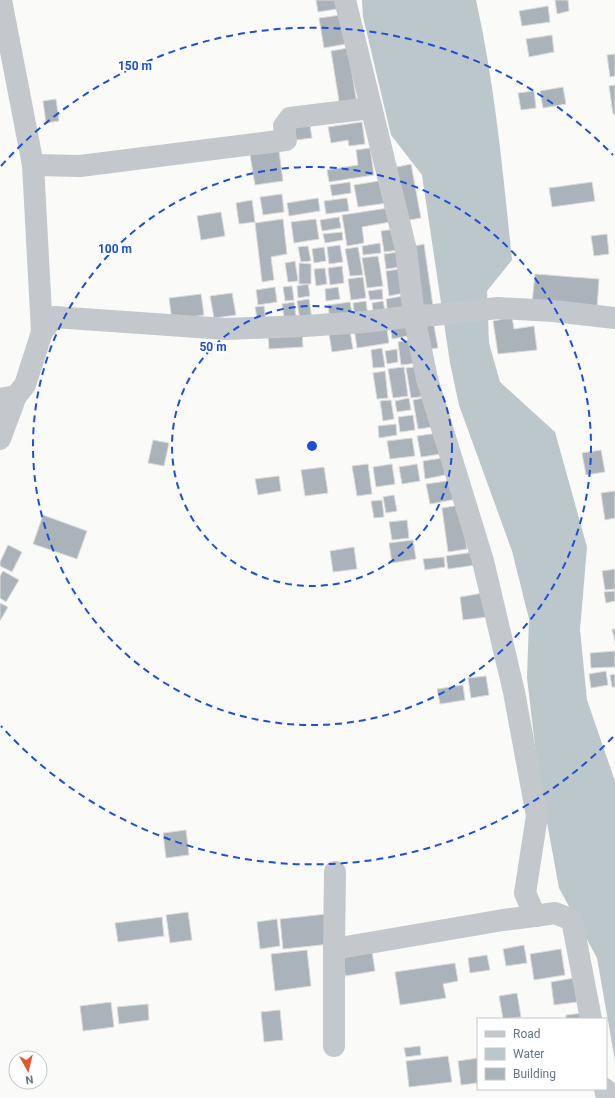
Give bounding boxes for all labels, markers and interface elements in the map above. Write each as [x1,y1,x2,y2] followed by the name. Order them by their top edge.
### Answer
[118,59,152,73] text: 150 m
[98,242,132,256] text: 100 m
[199,340,227,354] text: 50 m
[305,439,319,453] centre of rings
[477,1018,607,1090] legend
[513,1027,541,1041] text: Road
[513,1047,544,1061] text: Water
[8,1050,48,1090] north arrow
[513,1067,556,1081] text: Building
[24,1072,34,1086] text: N

